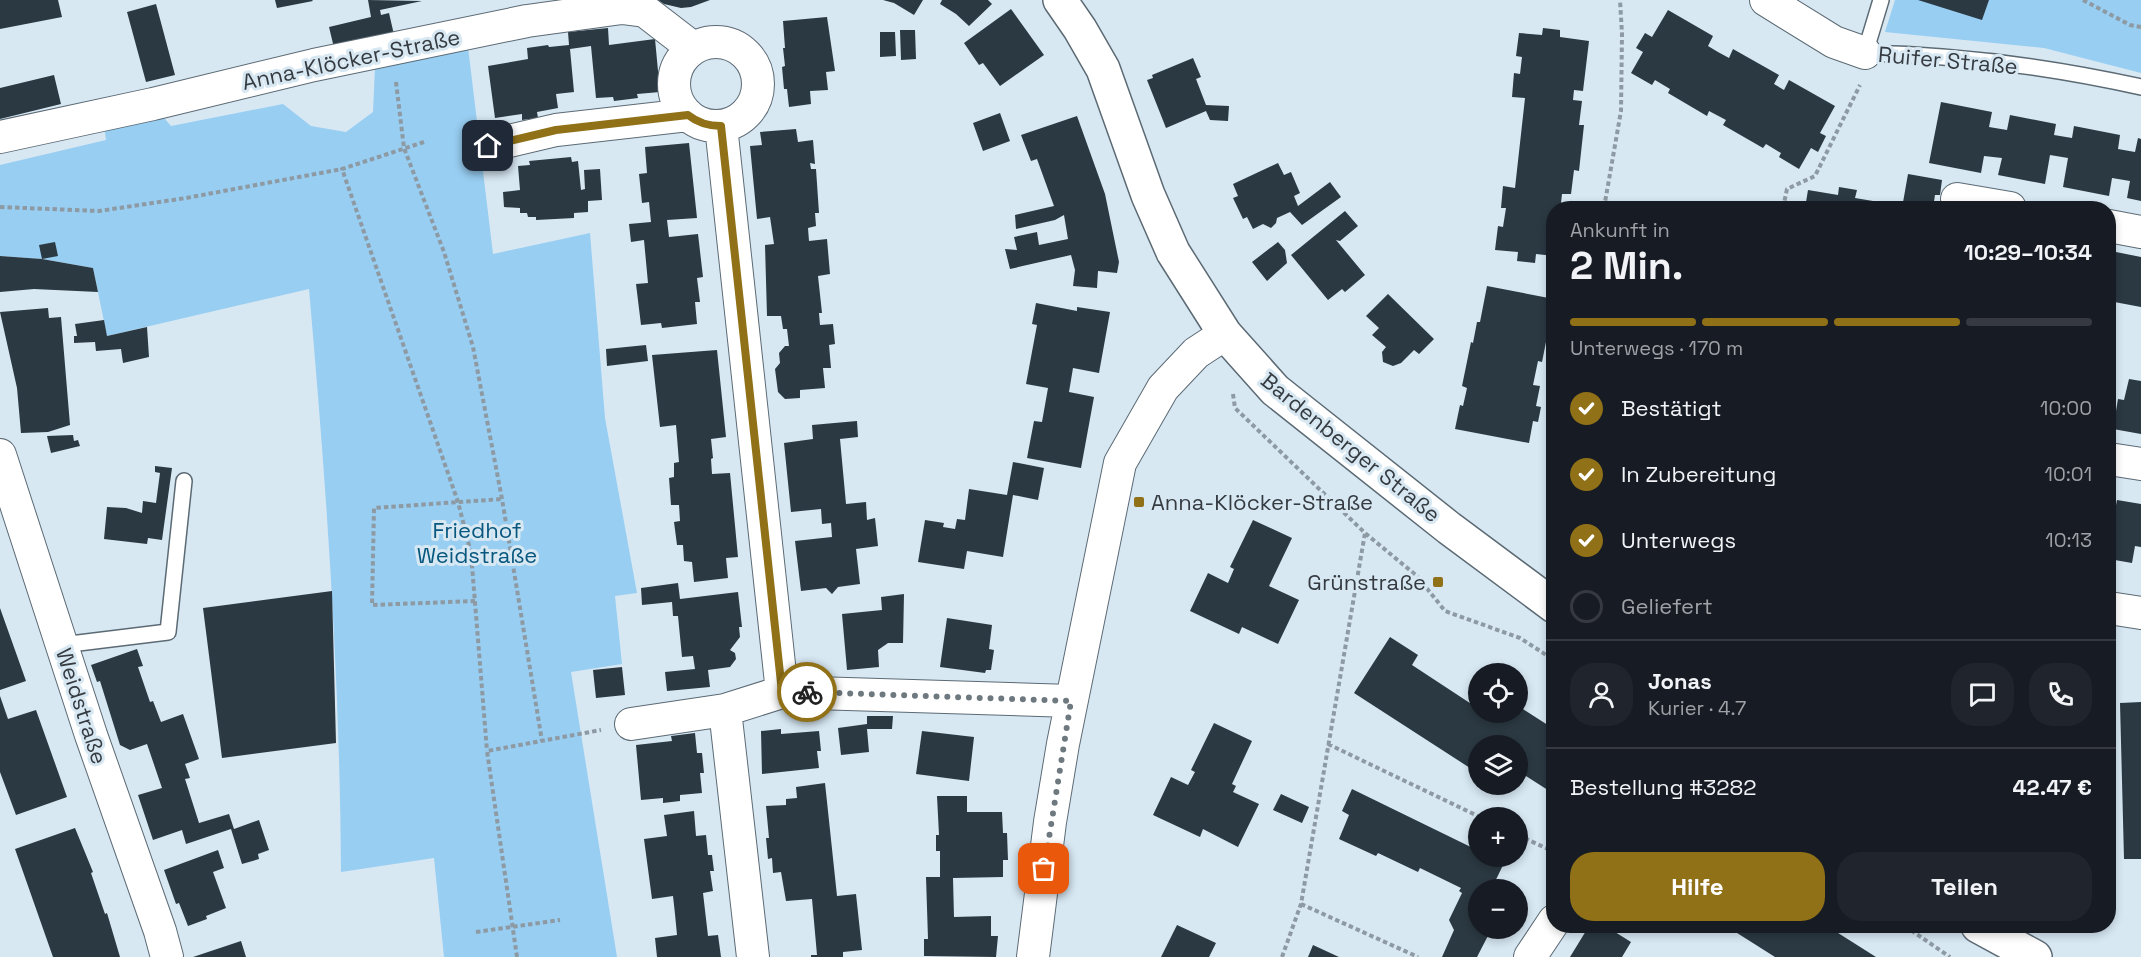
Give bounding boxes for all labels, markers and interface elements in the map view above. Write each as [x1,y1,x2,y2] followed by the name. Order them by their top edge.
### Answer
[240,22,462,96] street label: Anna-Klöcker-Straße
[1877,40,2019,80] street label: Ruifer Straße
[462,120,513,171] pin
[471,129,504,162] icon: home
[1570,217,1670,243] text: Ankunft in
[1964,238,2092,266] text: 10:29–10:34
[1570,241,1684,290] text: 2 Min.
[1570,335,1743,361] text: Unterwegs · 170 m
[1256,366,1446,528] street label: Bardenberger Straße
[1570,392,1603,425] icon: check
[1621,394,1722,422] text: Bestätigt
[2040,395,2092,421] text: 10:00
[1570,458,1603,491] icon: check
[1621,460,1776,488] text: In Zubereitung
[2045,461,2092,487] text: 10:01
[1151,488,1373,516] place label: Anna-Klöcker-Straße
[1132,495,1146,509] marker: Anna-Klöcker-Straße
[417,516,537,569] park label: Friedhof Weidstraße
[1570,524,1603,557] icon: check
[1621,526,1736,554] text: Unterwegs
[2045,527,2092,553] text: 10:13
[1307,568,1426,596] place label: Grünstraße
[1431,575,1445,589] marker: Grünstraße
[1621,592,1713,620] text: Geliefert
[50,644,114,768] street label: Weidstraße
[777,662,837,722] courier
[1468,663,1528,939] map controls
[1468,663,1528,723] button: locate
[1570,663,1633,726] button: person
[1951,663,2014,726] button: chat
[2029,663,2092,726] button: phone
[1648,667,1712,695] text: Jonas
[791,676,824,709] icon: bike
[1648,695,1746,721] text: Kurier · 4.7
[1468,735,1528,795] button: layers
[1570,773,1757,801] text: Bestellung #3282
[2013,773,2092,801] text: 42.47 €
[1468,807,1528,867] button: +
[1018,843,1069,894] pin
[1027,852,1060,885] icon: bag
[1570,852,1825,921] button: Hilfe
[1837,852,2092,921] button: Teilen
[1468,879,1528,939] button: −

